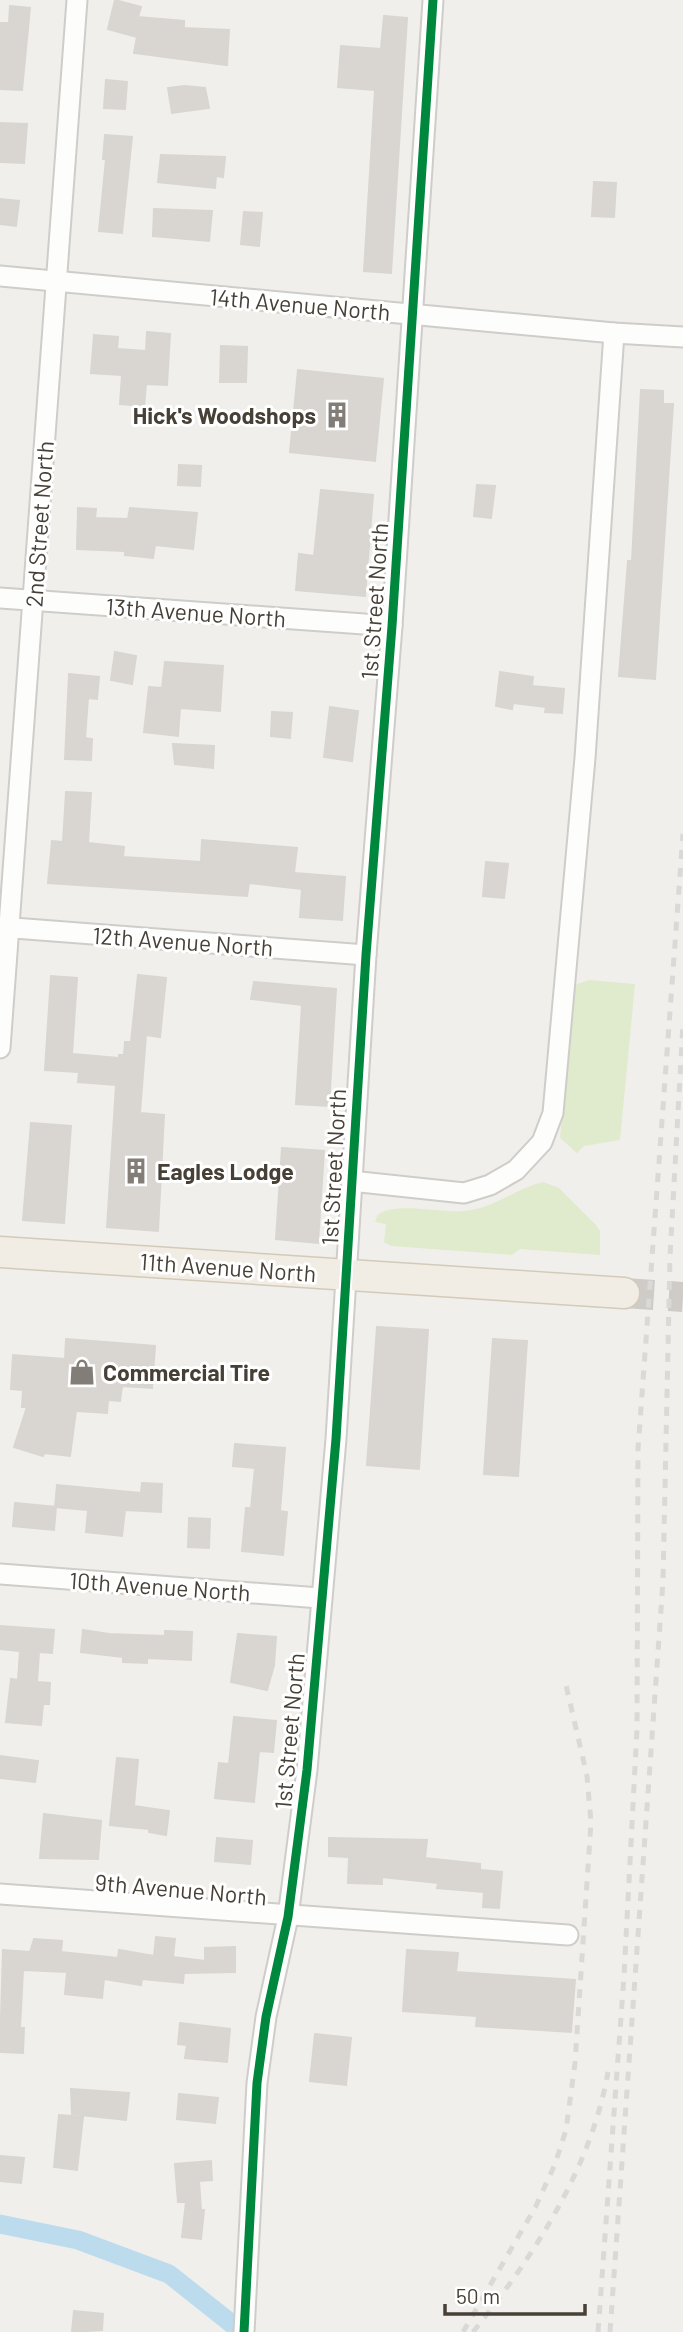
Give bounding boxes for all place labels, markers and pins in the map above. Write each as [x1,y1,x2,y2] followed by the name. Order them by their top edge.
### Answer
[322,400,352,430] building icon: Hick's Woodshops
[133,401,316,429] place label: Hick's Woodshops
[121,1156,151,1186] building icon: Eagles Lodge
[157,1157,294,1185] place label: Eagles Lodge
[67,1357,97,1387] shop icon: Commercial Tire
[103,1358,270,1386] place label: Commercial Tire

